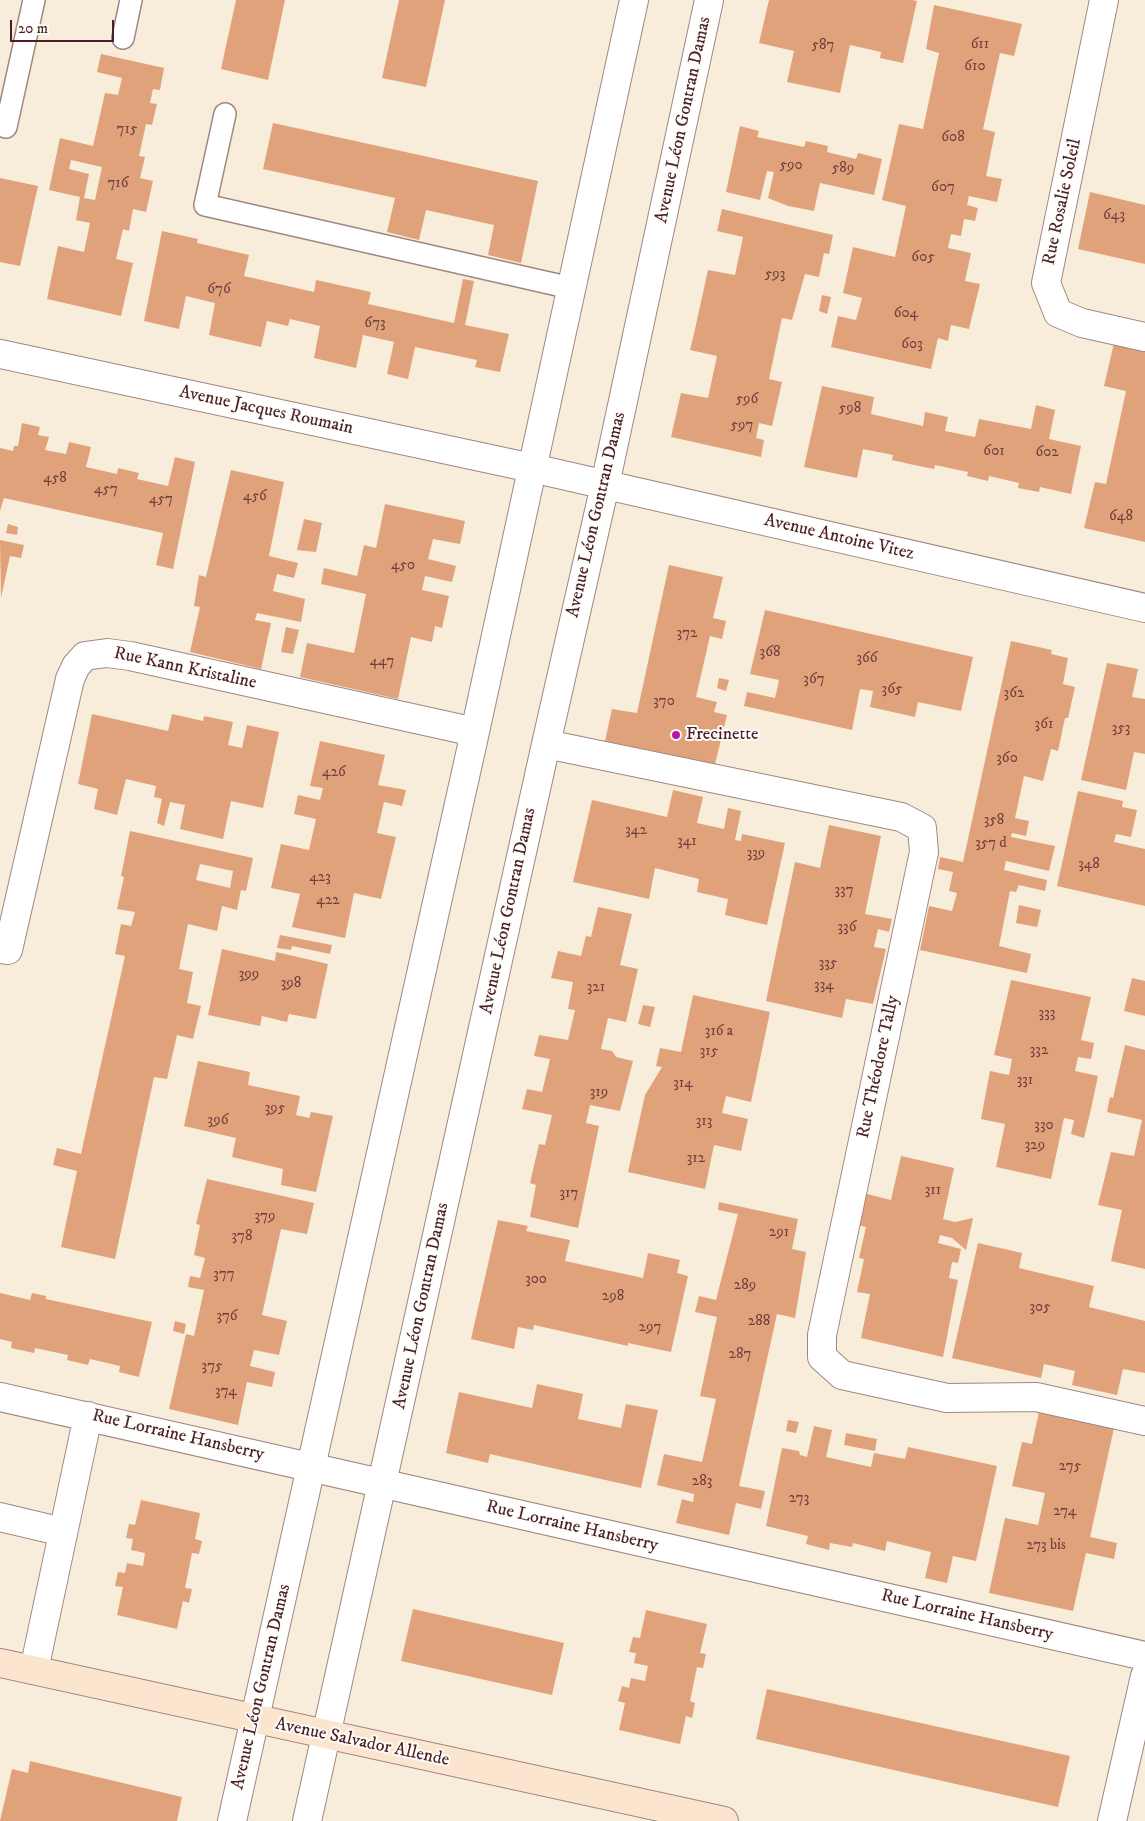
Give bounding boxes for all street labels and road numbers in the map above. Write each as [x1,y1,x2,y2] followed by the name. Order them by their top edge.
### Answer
[652,15,716,225] street label: Avenue Léon Gontran Damas
[1039,137,1087,267] street label: Rue Rosalie Soleil
[177,382,355,440] street label: Avenue Jacques Roumain
[563,410,631,620] street label: Avenue Léon Gontran Damas
[762,510,916,566] street label: Avenue Antoine Vitez
[112,643,258,695] street label: Rue Kann Kristaline
[477,806,541,1016] street label: Avenue Léon Gontran Damas
[853,994,905,1140] street label: Rue Théodore Tally
[390,1201,454,1411] street label: Avenue Léon Gontran Damas
[90,1406,266,1466] street label: Rue Lorraine Hansberry
[484,1497,660,1557] street label: Rue Lorraine Hansberry
[228,1582,296,1792] street label: Avenue Léon Gontran Damas
[879,1586,1055,1646] street label: Rue Lorraine Hansberry
[273,1714,451,1772] street label: Avenue Salvador Allende

